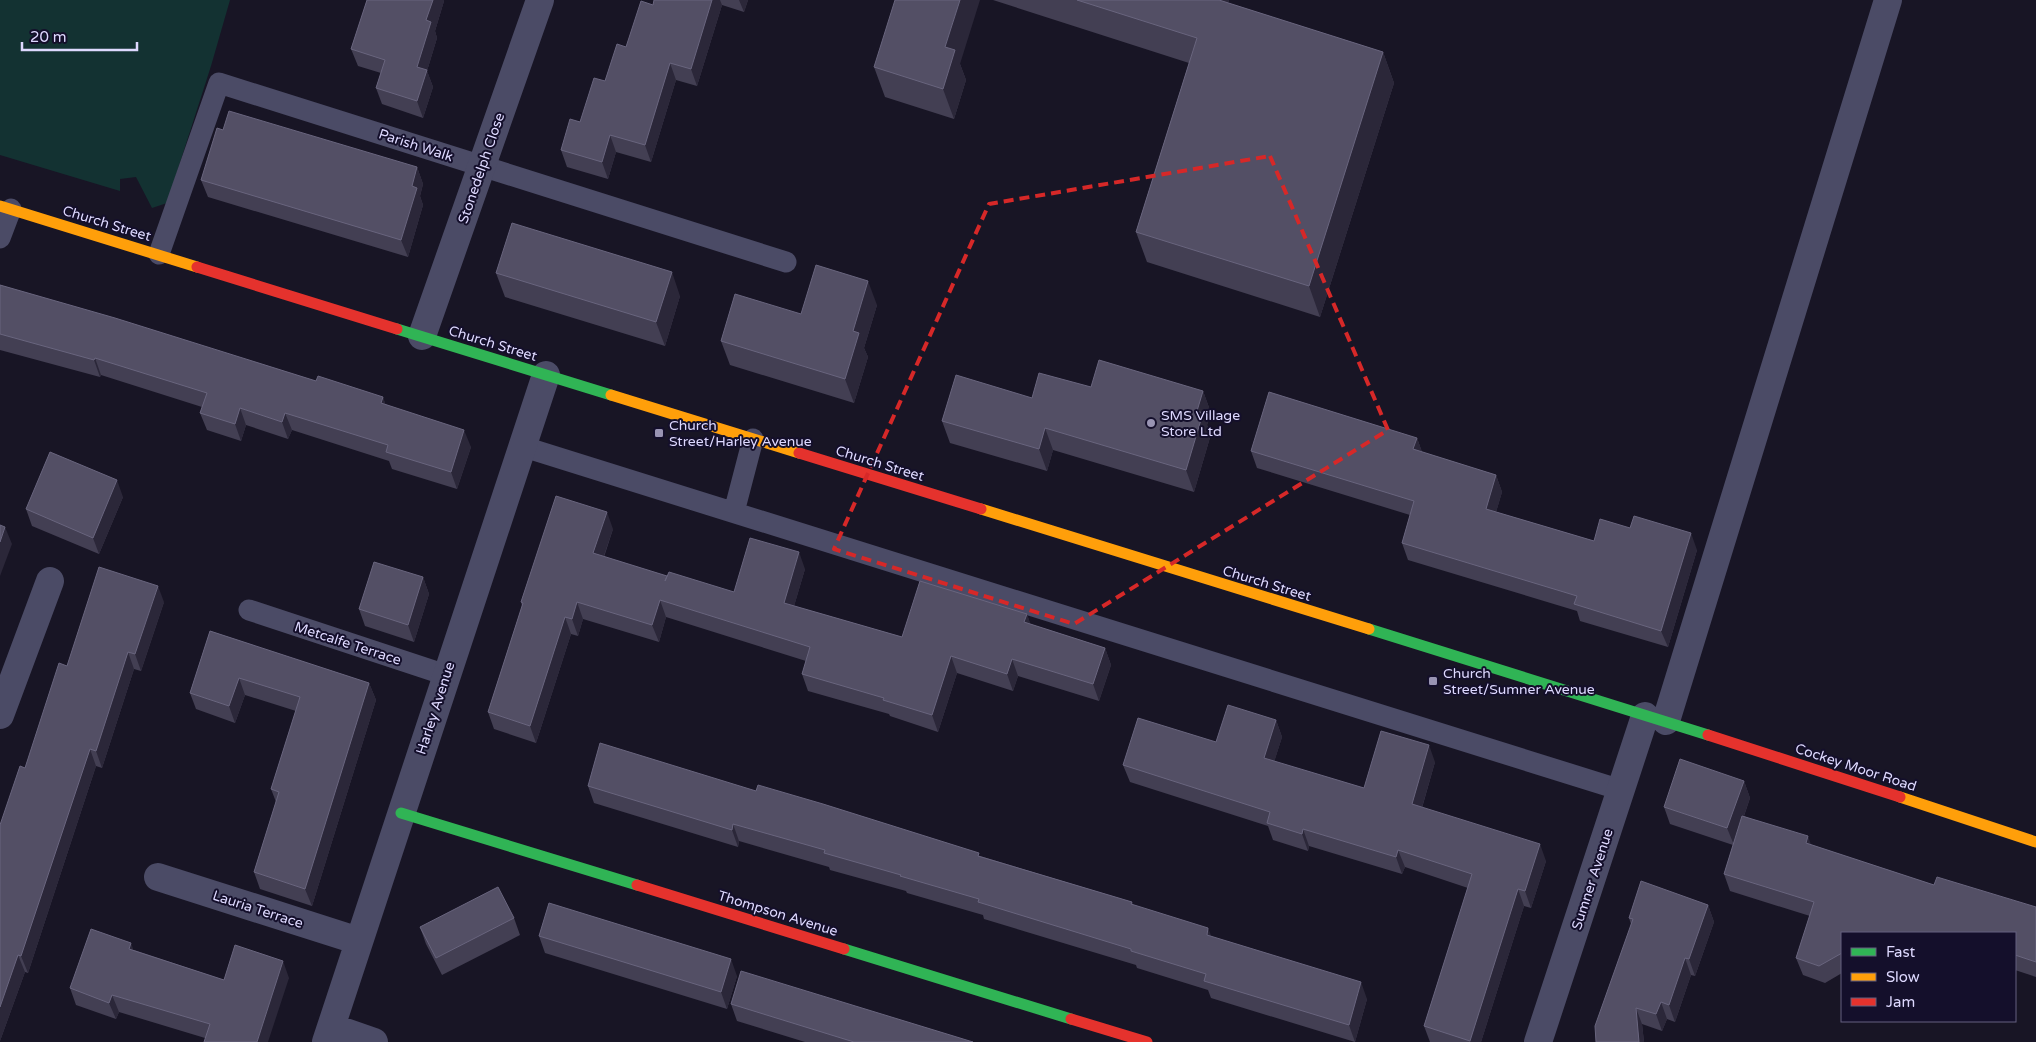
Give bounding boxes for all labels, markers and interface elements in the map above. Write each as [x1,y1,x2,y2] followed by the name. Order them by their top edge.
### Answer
[22,20,138,52] scale bar
[30,28,67,46] text: 20 m
[455,110,508,226] street label: Stonedelph Close
[376,125,456,166] street label: Parish Walk
[61,202,154,245] street label: Church Street
[447,322,540,365] street label: Church Street
[1161,407,1240,440] place label: SMS Village Store Ltd
[669,417,812,450] place label: Church Street/Harley Avenue
[1145,417,1157,429] marker: SMS Village Store Ltd
[653,427,665,439] marker: Church Street/Harley Avenue
[834,442,927,485] street label: Church Street
[1221,562,1314,605] street label: Church Street
[292,618,403,669] street label: Metcalfe Terrace
[412,660,458,757] street label: Harley Avenue
[1443,665,1595,698] place label: Church Street/Sumner Avenue
[1427,675,1439,687] marker: Church Street/Sumner Avenue
[1793,740,1919,795] street label: Cockey Moor Road
[1568,826,1617,932] street label: Sumner Avenue
[210,887,305,932] street label: Lauria Terrace
[716,887,840,940] street label: Thompson Avenue
[1841,932,2016,1022] legend
[1886,943,1916,961] text: Fast
[1886,968,1920,986] text: Slow
[1886,993,1915,1011] text: Jam

